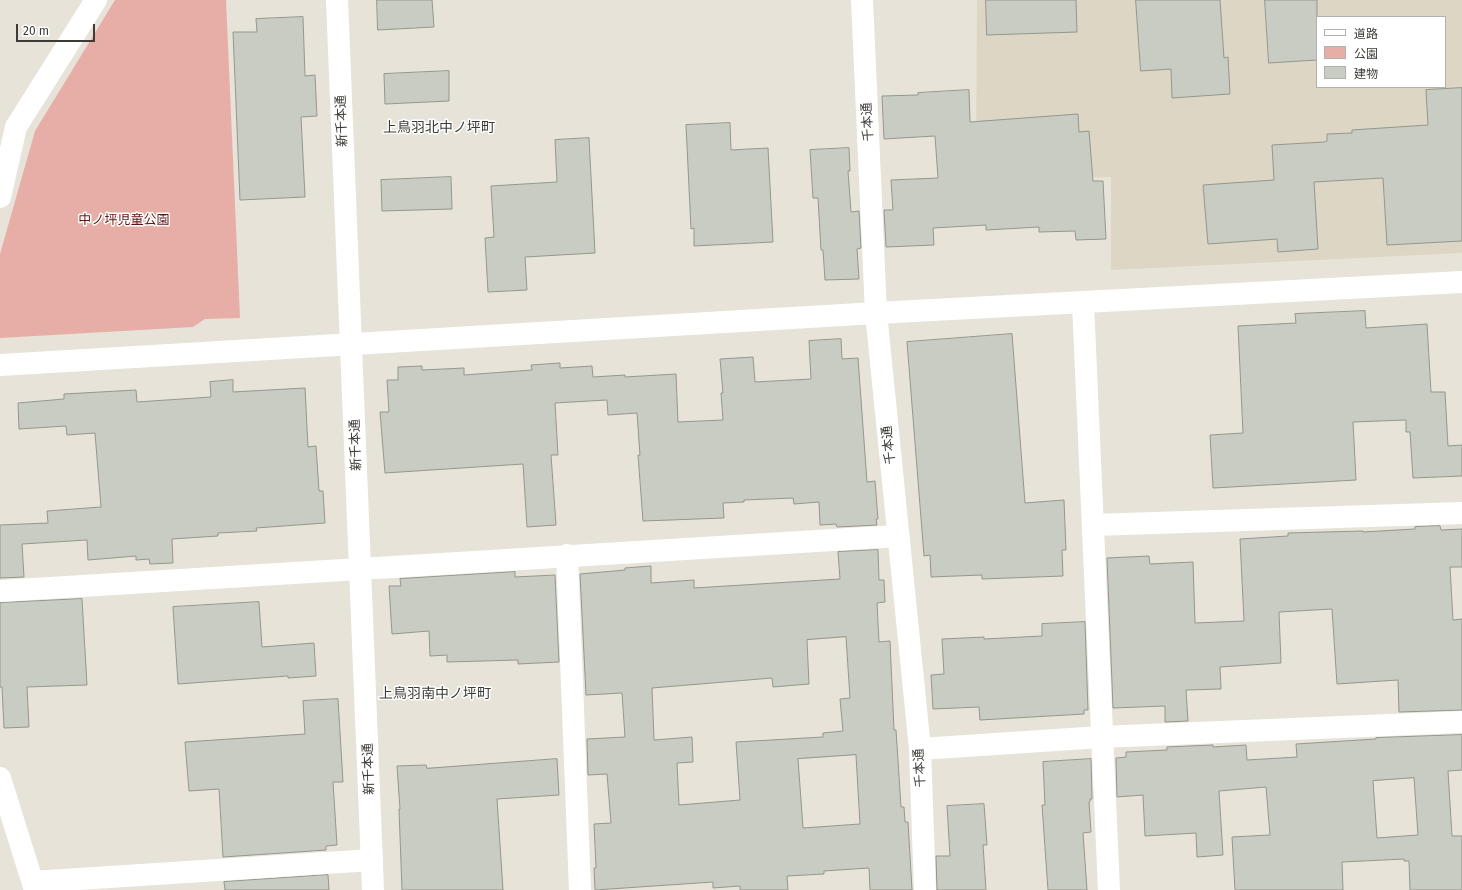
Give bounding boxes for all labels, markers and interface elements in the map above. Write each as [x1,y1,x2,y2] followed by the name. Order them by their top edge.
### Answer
[18,16,97,42] scale bar
[1316,16,1446,88] legend
[23,24,49,38] text: 20 m
[1354,27,1378,41] text: 道路
[1354,47,1378,61] text: 公園
[1354,67,1378,81] text: 建物
[333,95,351,147] street label: 新千本通
[859,102,877,142] street label: 千本通
[383,120,495,136] district label: 上鳥羽北中ノ坪町
[79,212,169,228] park label: 中ノ坪児童公園
[347,419,365,471] street label: 新千本通
[879,425,899,465] street label: 千本通
[379,686,491,702] district label: 上鳥羽南中ノ坪町
[360,743,378,795] street label: 新千本通
[911,748,929,788] street label: 千本通

